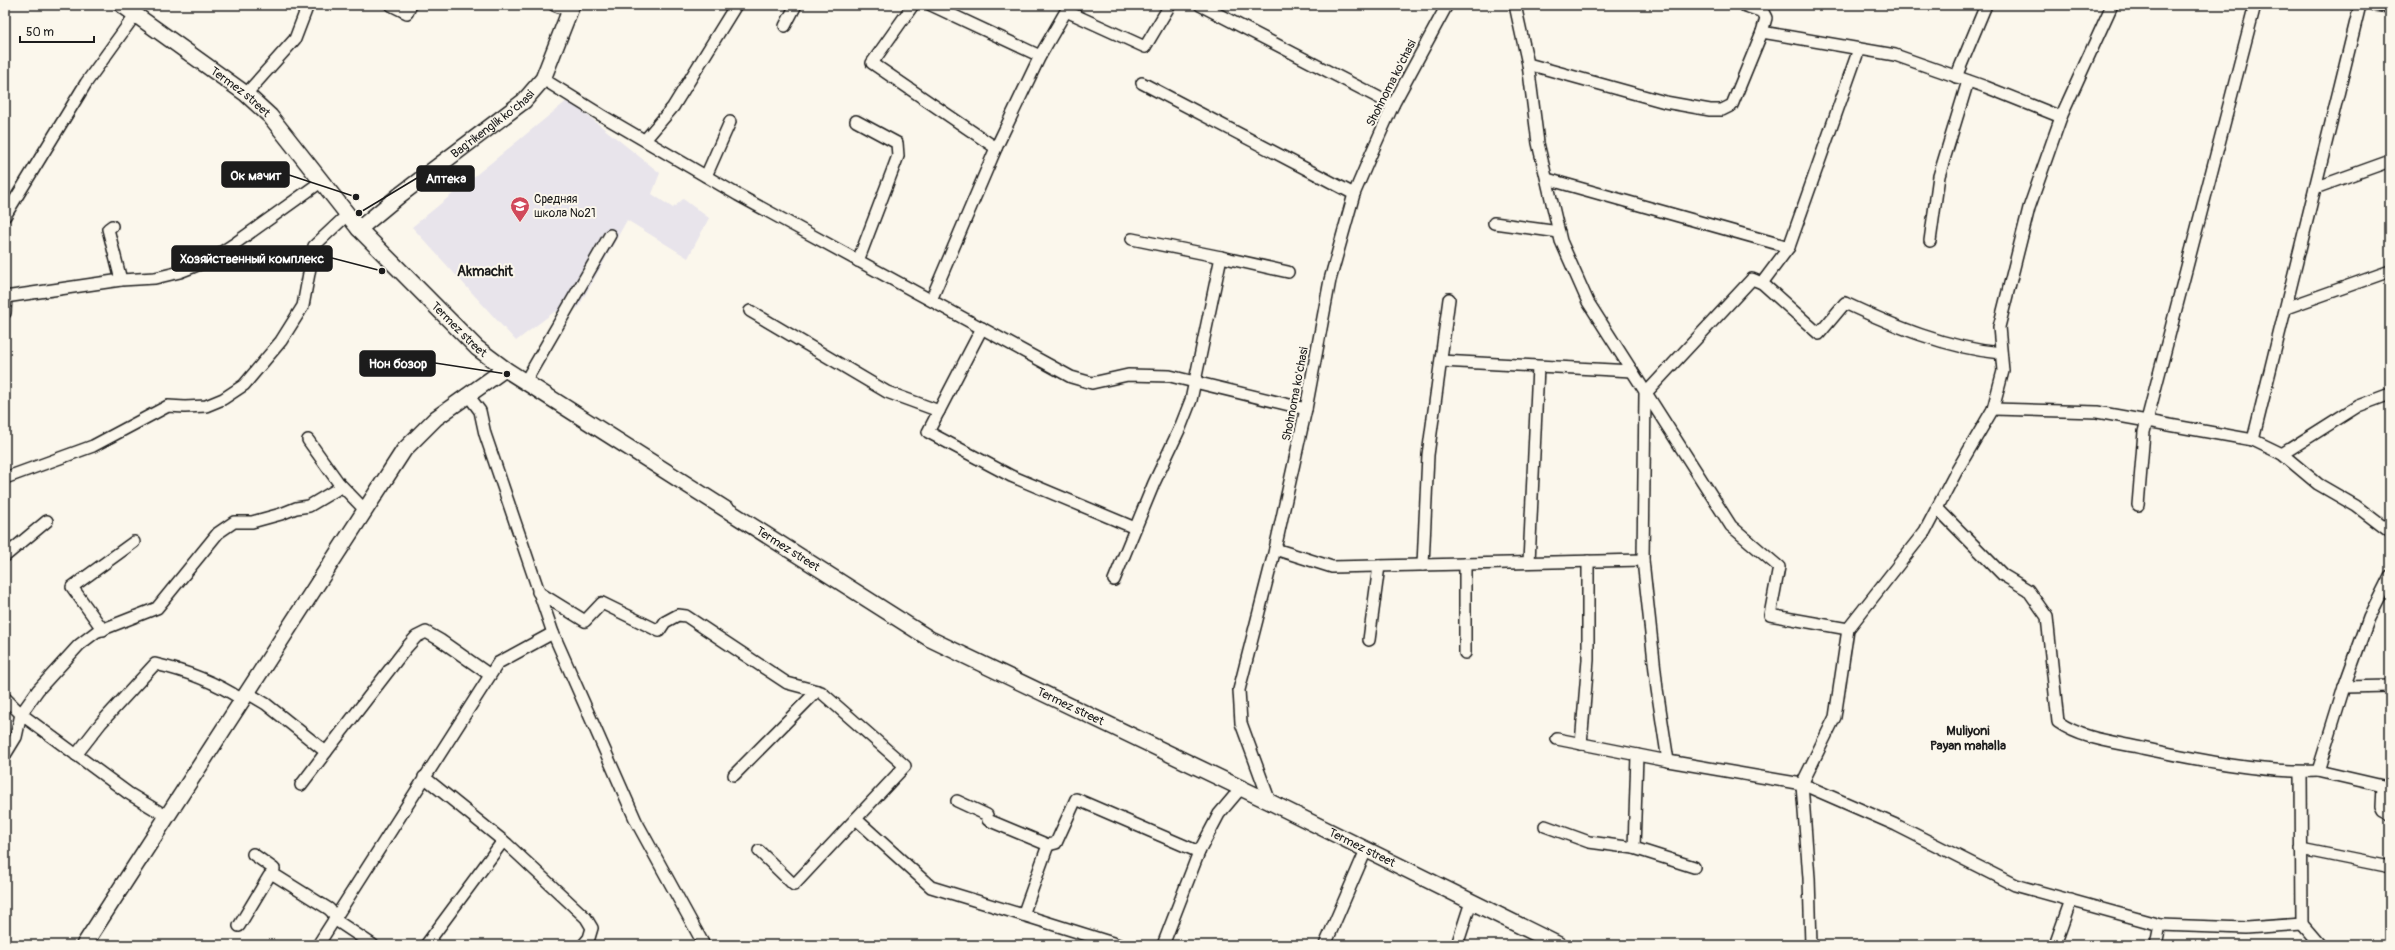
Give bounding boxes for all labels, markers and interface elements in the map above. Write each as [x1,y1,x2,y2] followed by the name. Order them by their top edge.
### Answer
[20,18,94,44] scale bar
[26,25,54,40] text: 50 m
[1363,37,1420,129] street label: Shohnoma ko'chasi
[207,64,273,121] street label: Termez street
[448,87,538,162] street label: Bag'rikenglik ko'chasi
[222,162,289,187] callout: Ок мачит
[417,166,474,191] callout: Аптека
[230,168,282,184] text: Ок мачит
[426,171,466,187] text: Аптека
[534,192,596,221] place label: Средняя школа №21
[509,195,531,223] school or university icon: Средняя школа №21
[172,246,332,271] callout: Хозяйственный комплекс
[180,251,324,267] text: Хозяйственный комплекс
[457,263,513,280] district label: Akmachit
[428,299,490,361] street label: Termez street
[1279,346,1312,442] street label: Shohnoma ko'chasi
[360,351,435,376] callout: Нон бозор
[369,356,427,372] text: Нон бозор
[753,523,823,575] street label: Termez street
[1034,684,1106,729] street label: Termez street
[1930,723,2006,754] district label: Muliyoni Payan mahalla
[1326,825,1398,871] street label: Termez street

